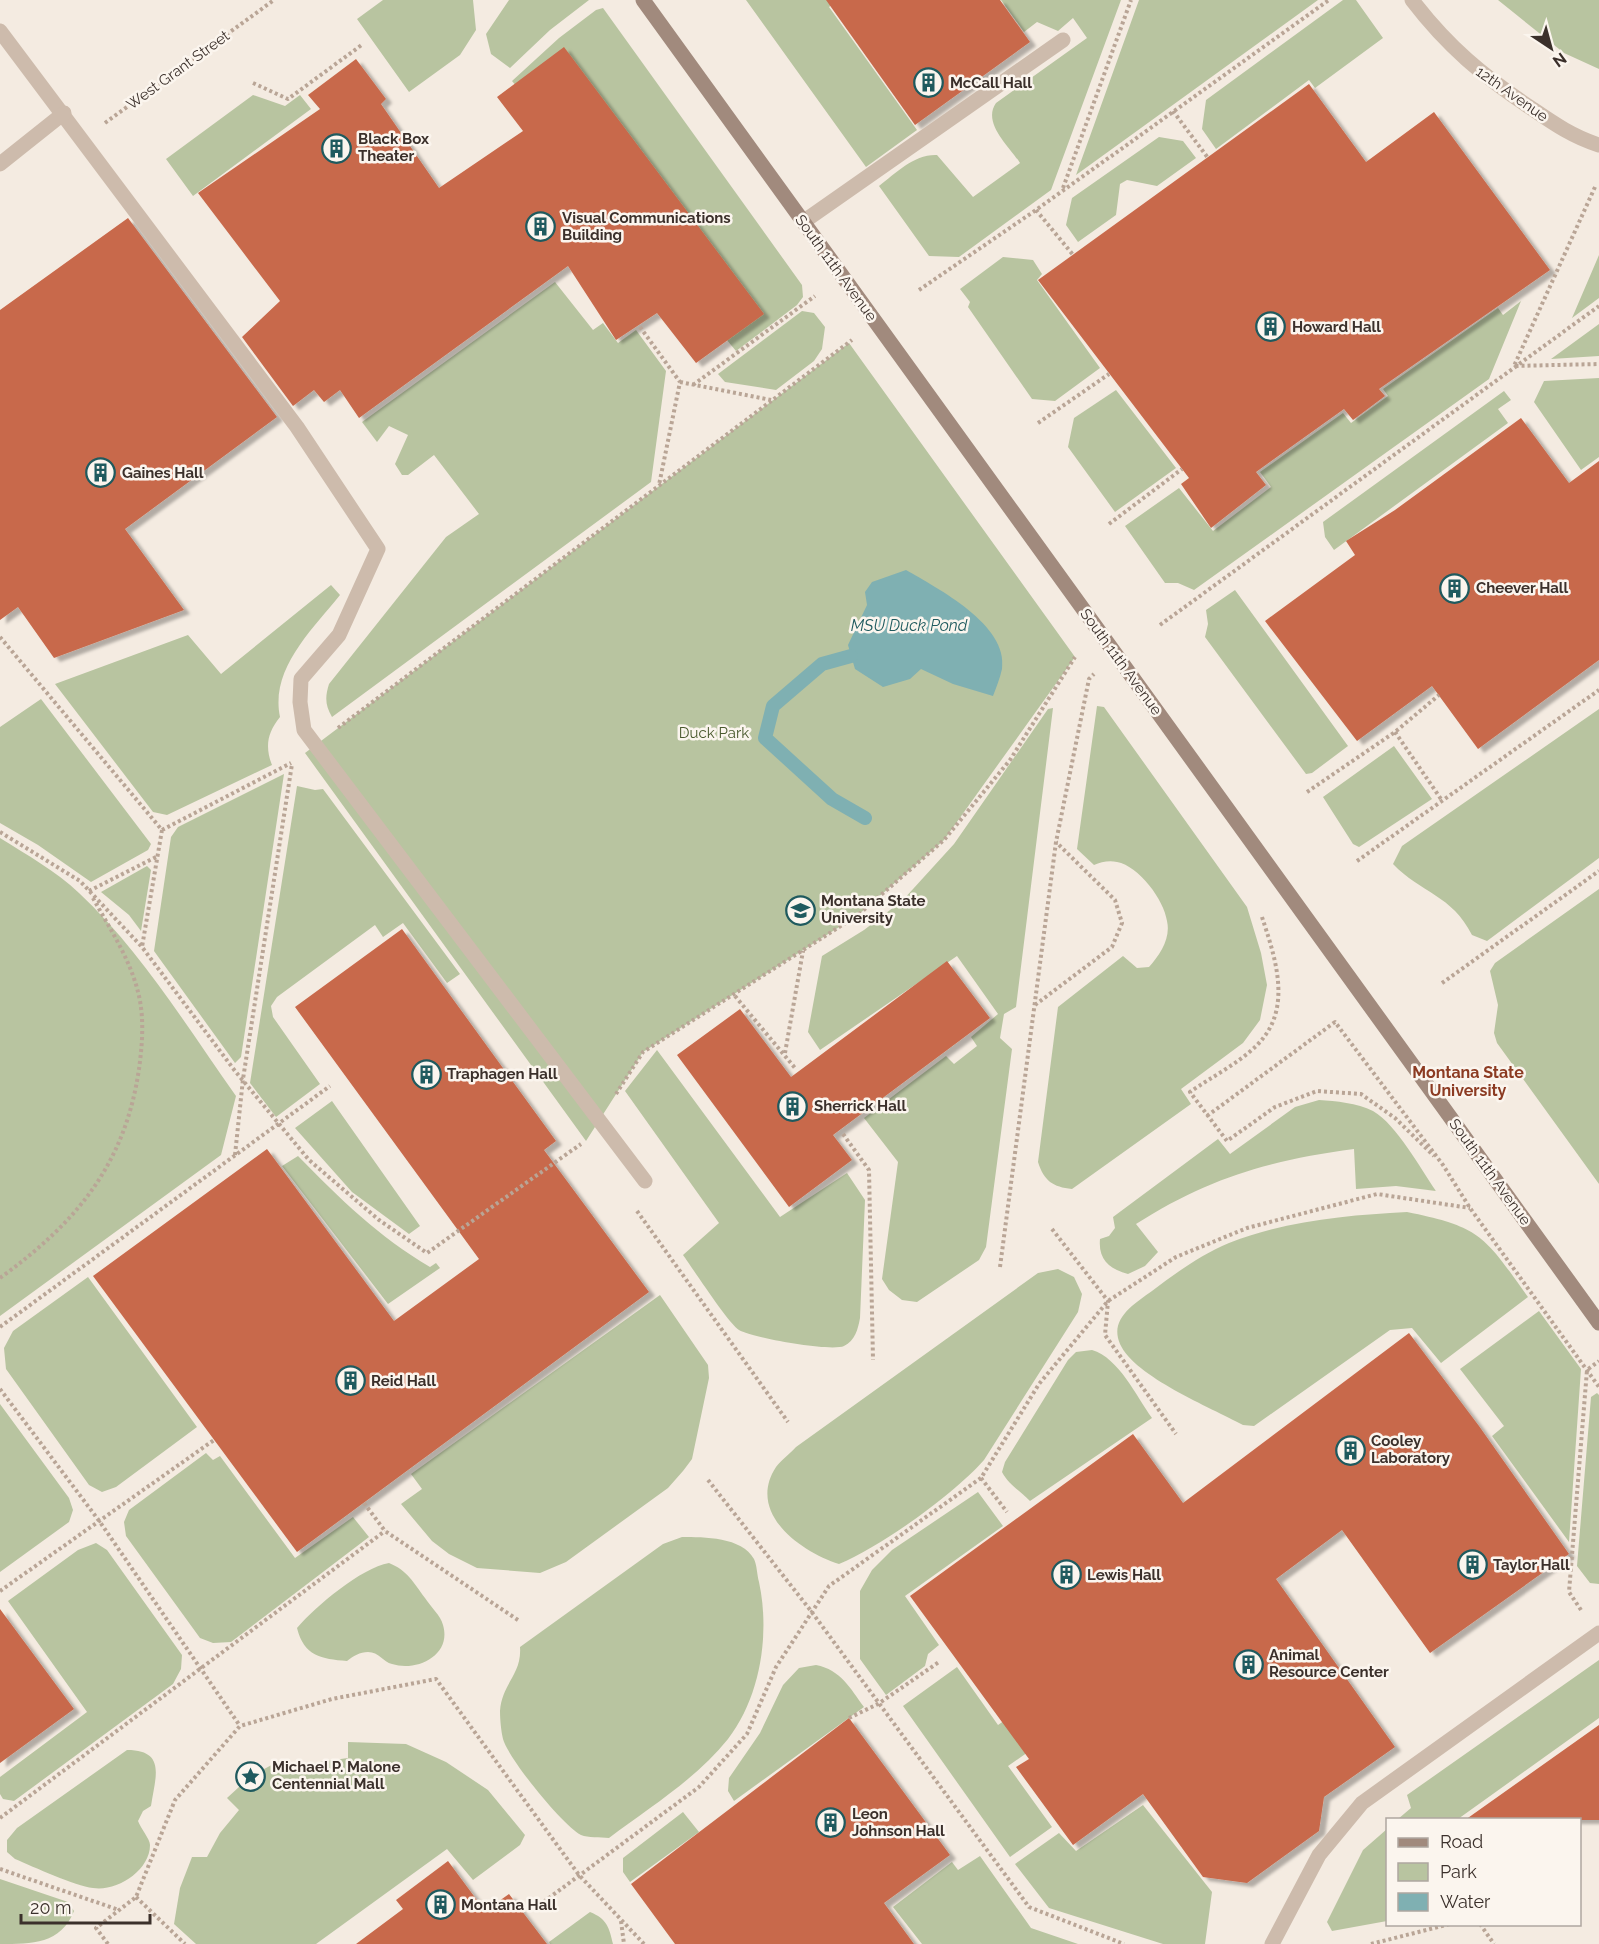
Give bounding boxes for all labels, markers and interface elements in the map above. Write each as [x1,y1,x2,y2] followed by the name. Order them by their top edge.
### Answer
[1521,18,1581,78] north arrow
[123,27,233,113] street label: West Grant Street
[1549,48,1570,71] text: N
[1472,63,1552,126] street label: 12th Avenue
[913,67,945,99] building icon: McCall Hall
[950,74,1032,92] place label: McCall Hall
[358,130,429,165] place label: Black Box Theater
[321,132,353,164] building icon: Black Box Theater
[562,209,731,244] place label: Visual Communications Building
[525,211,557,243] building icon: Visual Communications Building
[791,211,881,325] street label: South 11th Avenue
[1255,311,1287,343] building icon: Howard Hall
[1292,318,1381,336] place label: Howard Hall
[85,457,117,489] building icon: Gaines Hall
[122,464,204,482] place label: Gaines Hall
[1439,572,1471,604] building icon: Cheever Hall
[1476,579,1569,597] place label: Cheever Hall
[1076,605,1166,719] street label: South 11th Avenue
[851,616,968,635] water label: MSU Duck Pond
[679,724,749,742] park label: Duck Park
[821,892,926,927] place label: Montana State University
[784,894,816,926] school or university icon: Montana State University
[410,1058,442,1090] building icon: Traphagen Hall
[1412,1063,1524,1100] district label: Montana State University
[447,1065,558,1083] place label: Traphagen Hall
[777,1090,809,1122] building icon: Sherrick Hall
[814,1097,907,1115] place label: Sherrick Hall
[1445,1115,1535,1229] street label: South 11th Avenue
[334,1365,366,1397] building icon: Reid Hall
[371,1372,436,1390] place label: Reid Hall
[1371,1432,1451,1467] place label: Cooley Laboratory
[1334,1434,1366,1466] building icon: Cooley Laboratory
[1456,1549,1488,1581] building icon: Taylor Hall
[1493,1556,1570,1574] place label: Taylor Hall
[1050,1559,1082,1591] building icon: Lewis Hall
[1087,1566,1161,1584] place label: Lewis Hall
[1269,1646,1389,1681] place label: Animal Resource Center
[1232,1648,1264,1680] building icon: Animal Resource Center
[272,1758,400,1793] place label: Michael P. Malone Centennial Mall
[235,1760,267,1792] place icon: Michael P. Malone Centennial Mall
[852,1805,945,1840] place label: Leon Johnson Hall
[815,1807,847,1839] building icon: Leon Johnson Hall
[1386,1818,1581,1926] legend
[1440,1831,1483,1852] text: Road
[1440,1861,1477,1882] text: Park
[21,1887,150,1925] scale bar
[424,1889,456,1921] building icon: Montana Hall
[1440,1891,1491,1912] text: Water
[461,1896,557,1914] place label: Montana Hall
[30,1897,72,1918] text: 20 m

